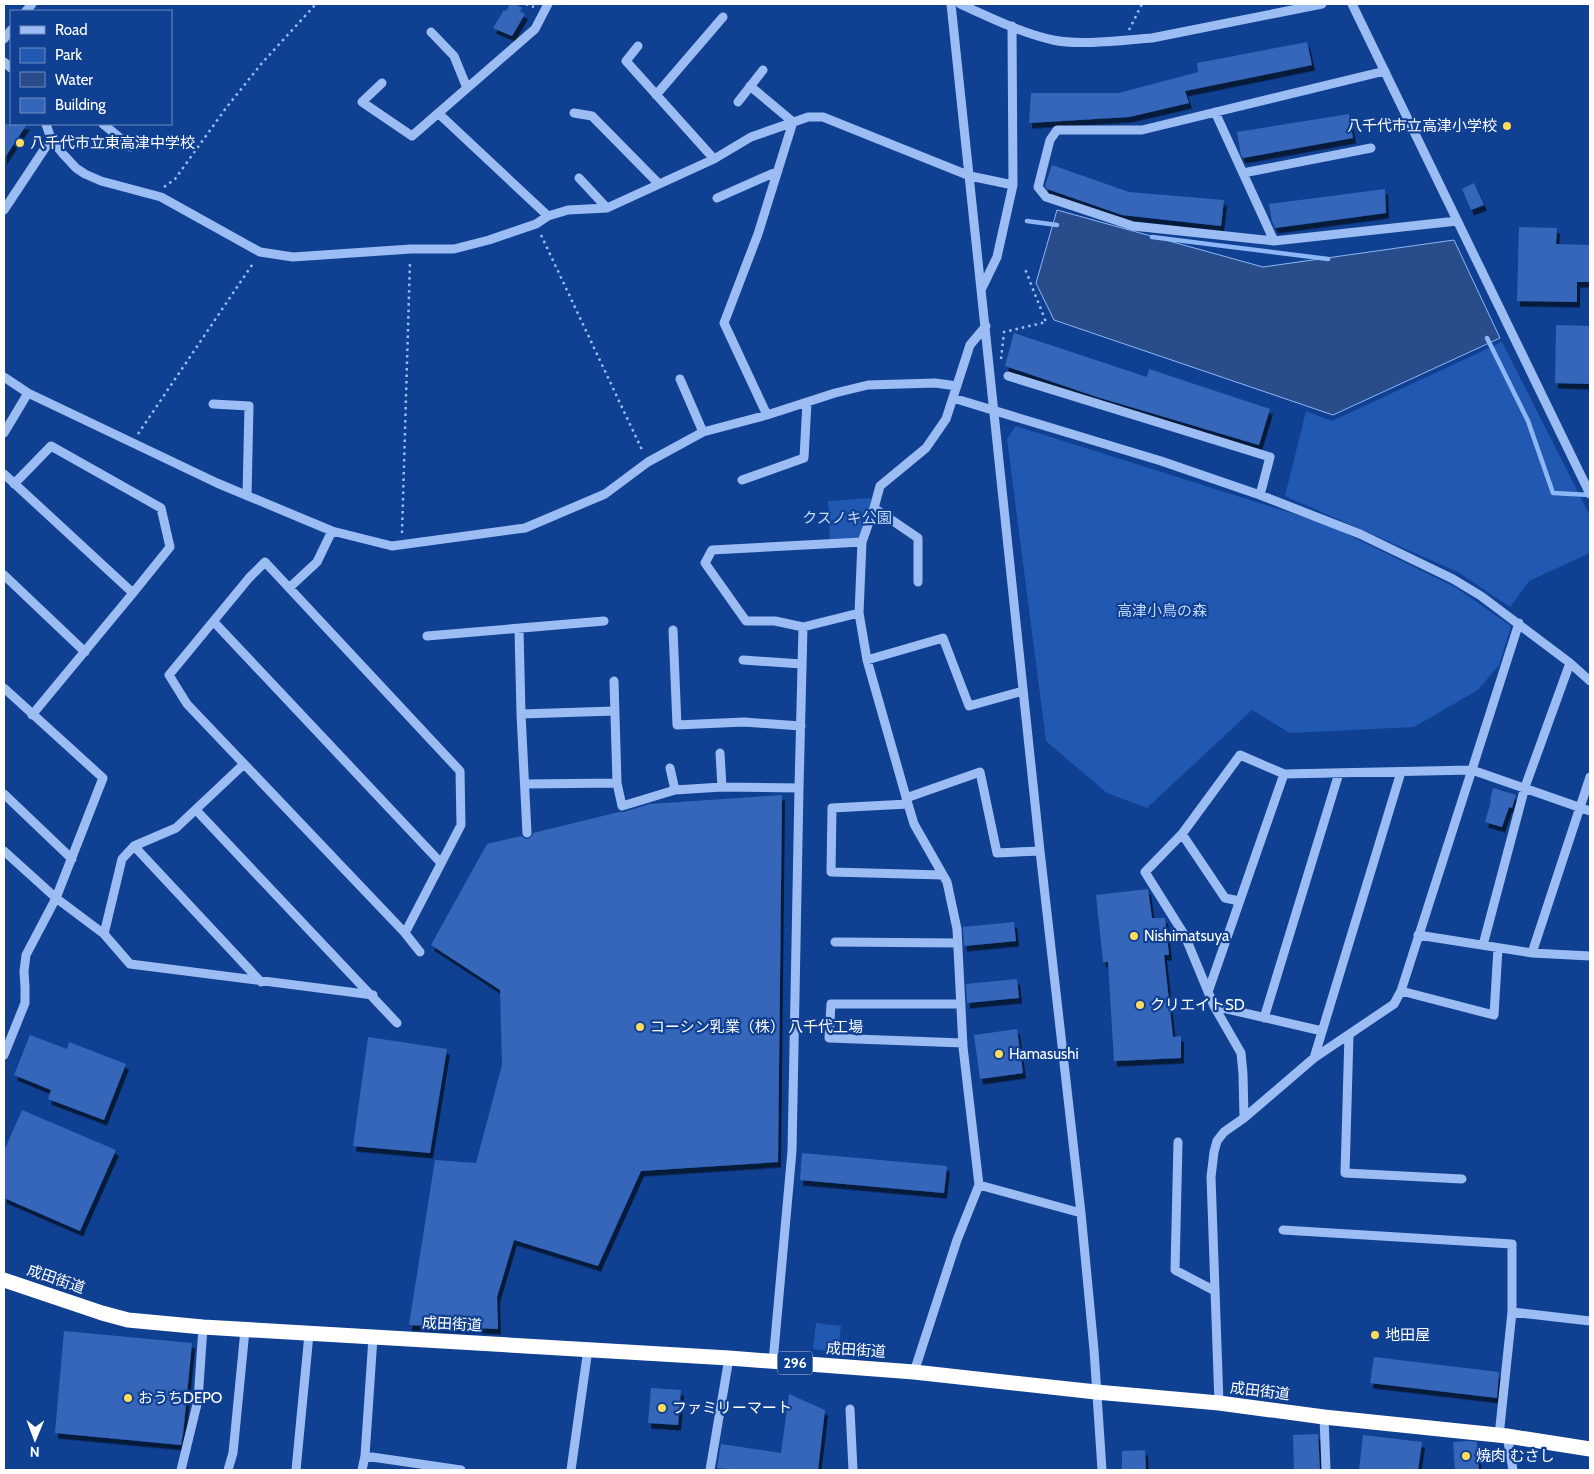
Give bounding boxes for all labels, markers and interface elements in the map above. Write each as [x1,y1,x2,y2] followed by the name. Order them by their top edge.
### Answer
[10,10,172,125] legend
[55,21,88,39] text: Road
[55,46,82,64] text: Park
[55,71,93,89] text: Water
[55,96,106,114] text: Building
[1347,117,1497,135] place label: 八千代市立高津小学校
[1501,120,1513,132] marker: 八千代市立高津小学校
[30,134,195,152] place label: 八千代市立東高津中学校
[14,137,26,149] marker: 八千代市立東高津中学校
[802,509,892,527] park label: クスノキ公園
[1117,602,1207,620] park label: 高津小鳥の森
[1144,927,1230,945] place label: Nishimatsuya
[1128,930,1140,942] marker: Nishimatsuya
[1150,996,1245,1014] place label: クリエイトSD
[1134,999,1146,1011] marker: クリエイトSD
[650,1018,863,1036] place label: コーシン乳業（株） 八千代工場
[634,1021,646,1033] marker: コーシン乳業（株） 八千代工場
[1009,1045,1079,1063] place label: Hamasushi
[993,1048,1005,1060] marker: Hamasushi
[25,1261,87,1297] street label: 成田街道
[422,1313,482,1335] street label: 成田街道
[1385,1326,1430,1344] place label: 地田屋
[1369,1329,1381,1341] marker: 地田屋
[825,1339,887,1361] street label: 成田街道
[778,1352,812,1375] road number: 296
[1229,1378,1291,1404] street label: 成田街道
[138,1389,222,1407] place label: おうちDEPO
[122,1392,134,1404] marker: おうちDEPO
[672,1399,792,1417] place label: ファミリーマート
[656,1402,668,1414] marker: ファミリーマート
[10,1414,60,1464] north arrow
[30,1443,40,1461] text: N
[1476,1447,1554,1465] place label: 焼肉 むさし
[1460,1450,1472,1462] marker: 焼肉 むさし

